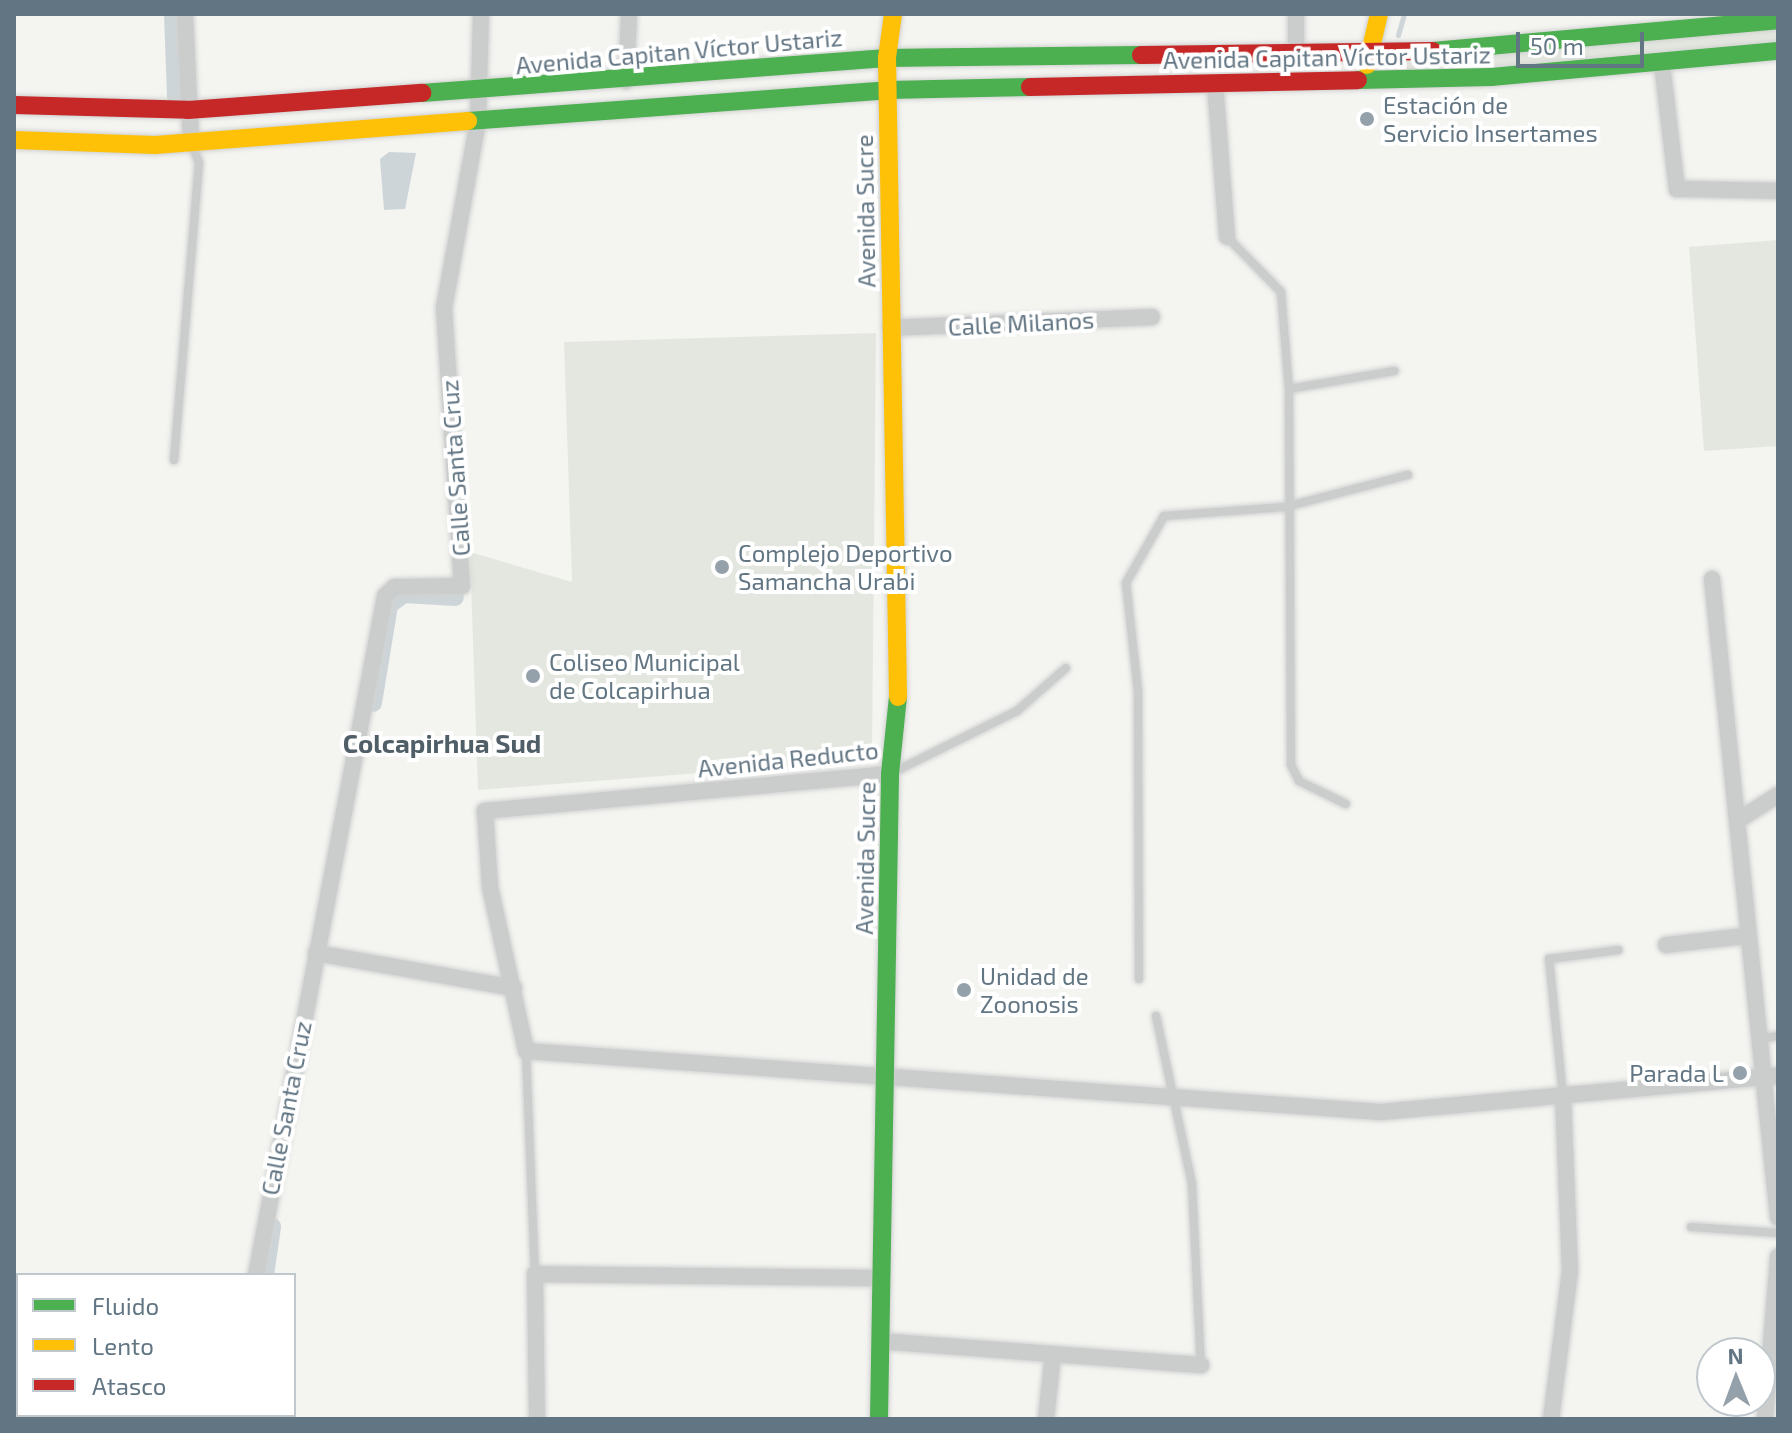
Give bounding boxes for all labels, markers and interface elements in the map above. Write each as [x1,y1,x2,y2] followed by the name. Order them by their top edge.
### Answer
[1520,16,1648,66] scale bar
[514,22,844,80] street label: Avenida Capitan Víctor Ustariz
[1530,31,1584,60] text: 50 m
[1162,40,1492,74] street label: Avenida Capitan Víctor Ustariz
[1383,91,1598,147] place label: Estación de Servicio Insertames
[1358,110,1376,128] marker: Estación de Servicio Insertames
[849,134,881,288] street label: Avenida Sucre
[947,305,1095,341] street label: Calle Milanos
[434,379,476,557] street label: Calle Santa Cruz
[738,539,953,595] place label: Complejo Deportivo Samancha Urabi
[713,558,731,576] marker: Complejo Deportivo Samancha Urabi
[549,648,740,704] place label: Coliseo Municipal de Colcapirhua
[524,667,542,685] marker: Coliseo Municipal de Colcapirhua
[343,727,541,759] district label: Colcapirhua Sud
[696,735,880,783] street label: Avenida Reducto
[849,781,881,935] street label: Avenida Sucre
[980,962,1089,1018] place label: Unidad de Zoonosis
[955,981,973,999] marker: Unidad de Zoonosis
[255,1018,317,1198] street label: Calle Santa Cruz
[1629,1059,1724,1087] place label: Parada L
[1731,1064,1749,1082] marker: Parada L
[16,1273,296,1417] legend
[92,1291,159,1320] text: Fluido
[92,1331,154,1360] text: Lento
[1696,1337,1776,1417] north arrow
[1727,1342,1744,1368] text: N
[92,1371,166,1400] text: Atasco

